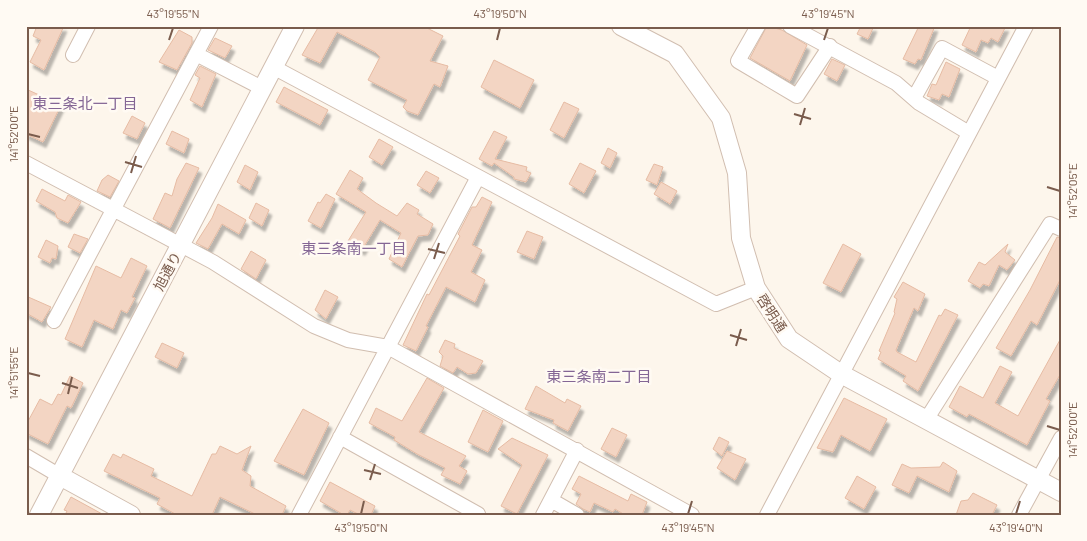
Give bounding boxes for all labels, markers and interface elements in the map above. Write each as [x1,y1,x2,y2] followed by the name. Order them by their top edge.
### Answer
[146,6,200,20] text: 43°19'55"N
[473,6,527,20] text: 43°19'50"N
[801,6,855,20] text: 43°19'45"N
[32,94,138,112] district label: 東三条北一丁目
[6,106,20,162] text: 141°52'00"E
[1065,163,1079,219] text: 141°52'05"E
[301,239,407,257] district label: 東三条南一丁目
[150,248,184,294] street label: 旭通り
[753,291,791,335] street label: 啓明通
[6,347,20,399] text: 141°51'55"E
[546,367,652,385] district label: 東三条南二丁目
[1065,402,1079,458] text: 141°52'00"E
[334,520,388,534] text: 43°19'50"N
[661,520,715,534] text: 43°19'45"N
[989,520,1043,534] text: 43°19'40"N

